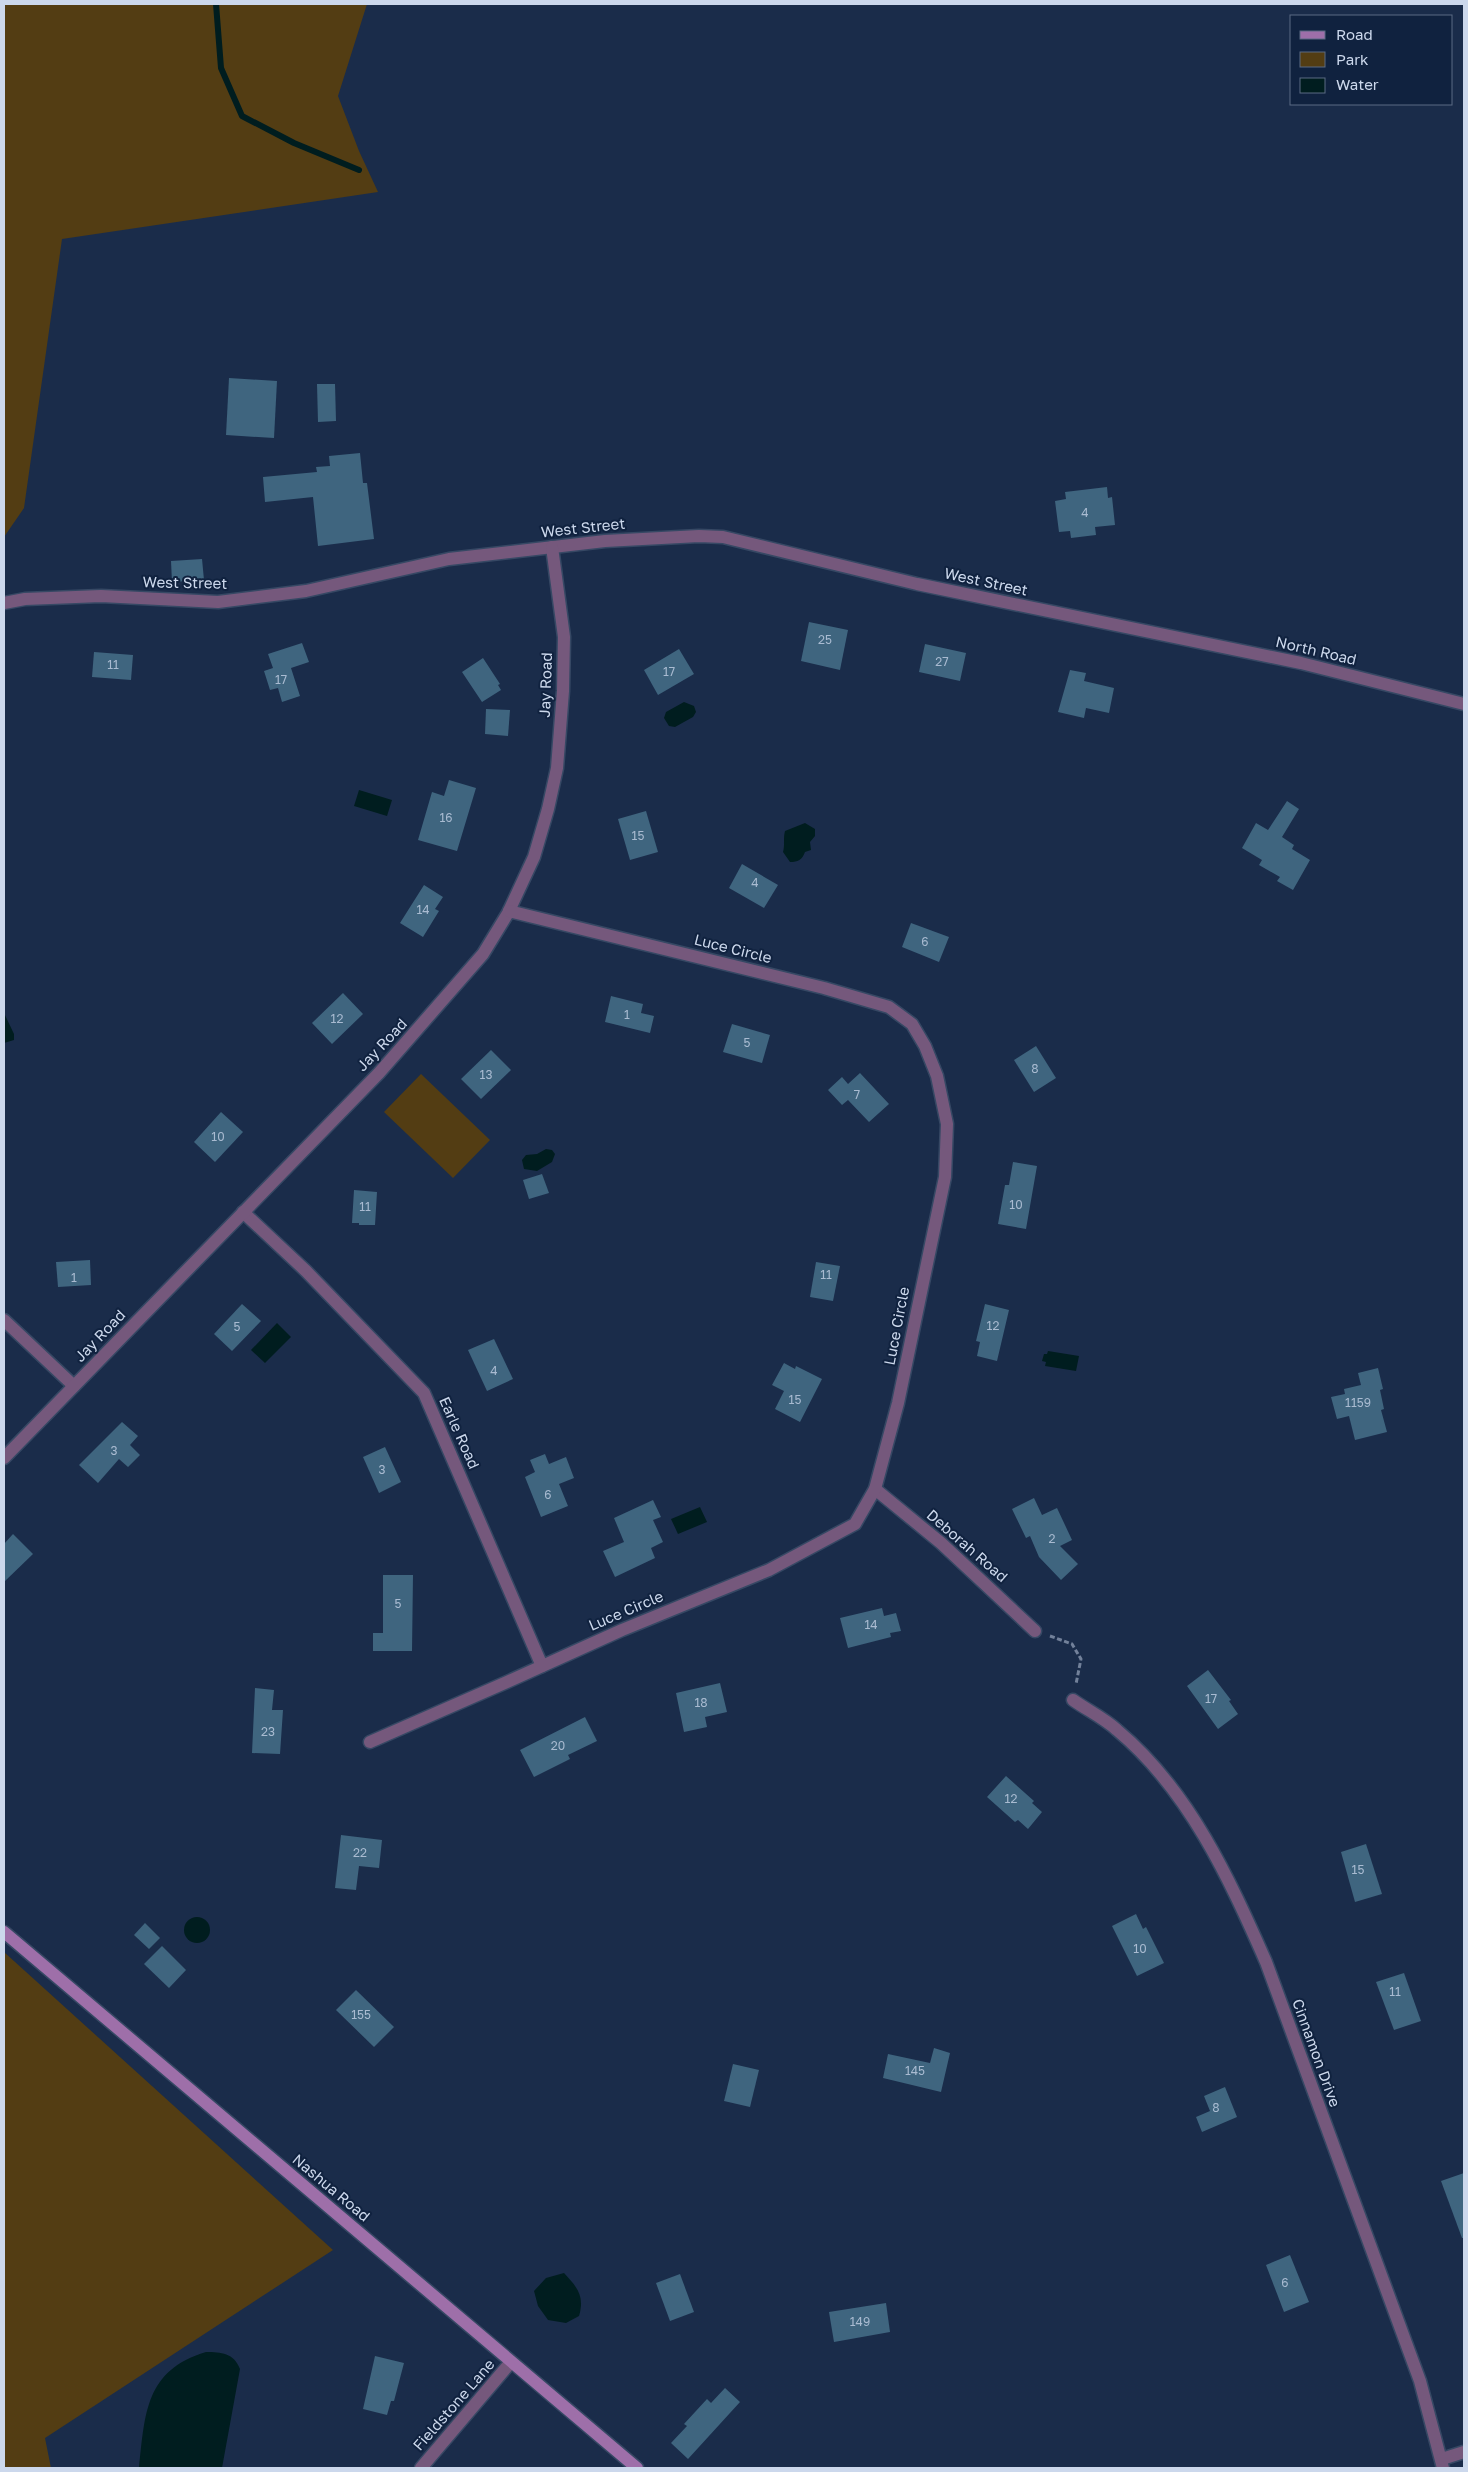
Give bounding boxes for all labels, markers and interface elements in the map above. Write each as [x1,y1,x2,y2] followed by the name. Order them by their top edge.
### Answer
[1290,15,1453,105] legend
[1336,25,1373,43] text: Road
[1336,50,1369,68] text: Park
[1336,75,1379,93] text: Water
[1081,505,1089,520] house number: 4
[540,514,626,540] street label: West Street
[943,563,1029,599] street label: West Street
[143,572,227,592] street label: West Street
[818,632,832,647] house number: 25
[1274,632,1358,668] street label: North Road
[535,652,555,718] street label: Jay Road
[935,654,949,669] house number: 27
[107,657,119,672] house number: 11
[663,664,675,679] house number: 17
[275,672,287,687] house number: 17
[439,810,453,825] house number: 16
[632,828,644,843] house number: 15
[751,875,759,890] house number: 4
[416,902,430,917] house number: 14
[693,930,774,966] street label: Luce Circle
[921,934,929,949] house number: 6
[624,1007,630,1022] house number: 1
[331,1011,343,1026] house number: 12
[352,1014,410,1074] street label: Jay Road
[744,1035,751,1050] house number: 5
[1031,1061,1039,1076] house number: 8
[480,1067,492,1082] house number: 13
[854,1087,860,1102] house number: 7
[211,1129,225,1144] house number: 10
[1009,1197,1023,1212] house number: 10
[359,1199,371,1214] house number: 11
[820,1267,832,1282] house number: 11
[71,1270,77,1285] house number: 1
[880,1285,912,1367] street label: Luce Circle
[70,1306,128,1365] street label: Jay Road
[987,1318,999,1333] house number: 12
[234,1319,241,1334] house number: 5
[490,1363,498,1378] house number: 4
[789,1392,801,1407] house number: 15
[436,1394,484,1472] street label: Earle Road
[1345,1395,1371,1410] house number: 1159
[110,1443,118,1458] house number: 3
[378,1462,386,1477] house number: 3
[544,1487,552,1502] house number: 6
[924,1505,1012,1585] street label: Deborah Road
[1049,1531,1056,1546] house number: 2
[586,1586,666,1634] street label: Luce Circle
[395,1596,402,1611] house number: 5
[864,1617,878,1632] house number: 14
[1205,1691,1217,1706] house number: 17
[694,1695,708,1710] house number: 18
[261,1724,275,1739] house number: 23
[551,1738,565,1753] house number: 20
[1005,1791,1017,1806] house number: 12
[353,1845,367,1860] house number: 22
[1352,1862,1364,1877] house number: 15
[1133,1941,1147,1956] house number: 10
[1389,1984,1401,1999] house number: 11
[1289,1996,1345,2109] street label: Cinnamon Drive
[351,2007,371,2022] house number: 155
[905,2063,925,2078] house number: 145
[1212,2100,1220,2115] house number: 8
[289,2150,374,2225] street label: Nashua Road
[1281,2275,1289,2290] house number: 6
[850,2314,870,2329] house number: 149
[409,2355,498,2454] street label: Fieldstone Lane

